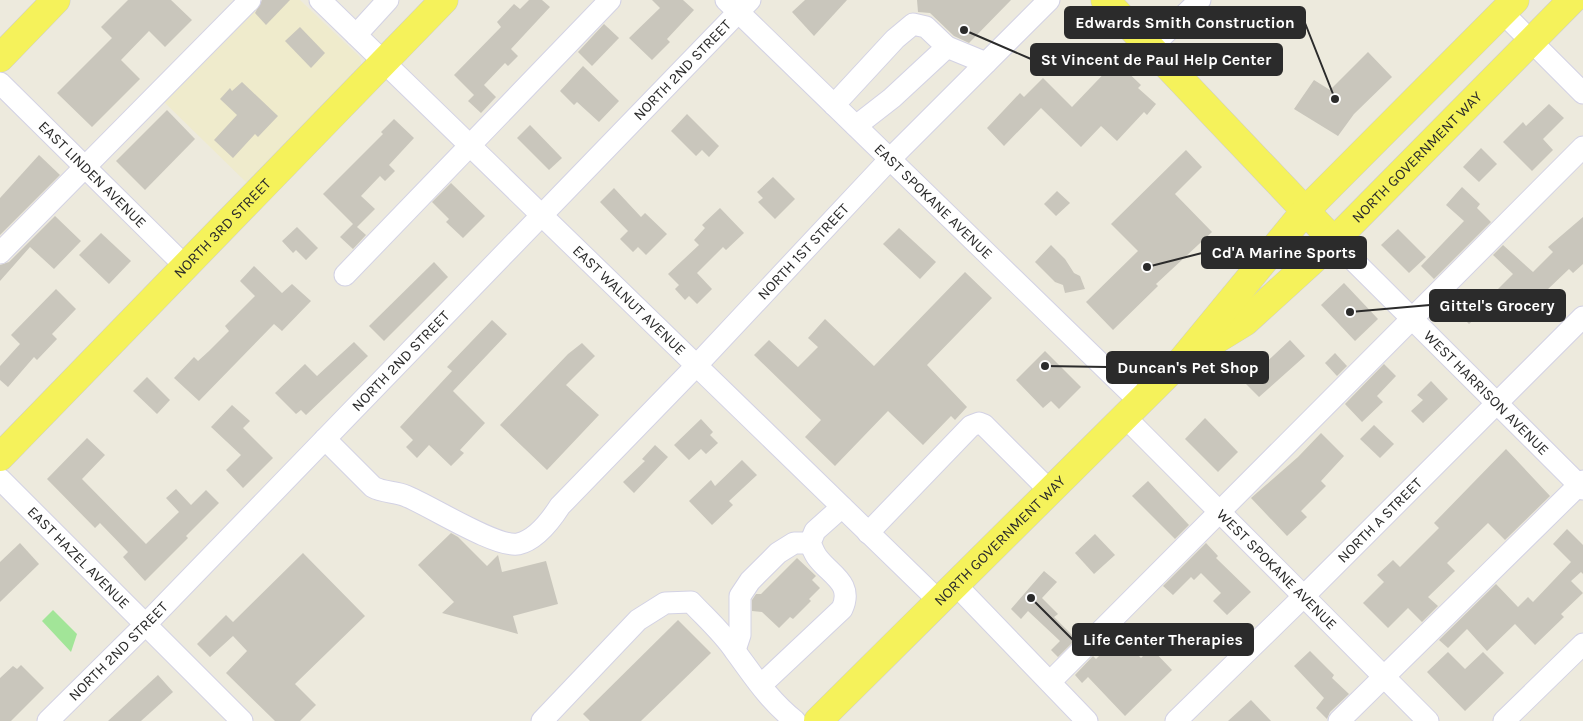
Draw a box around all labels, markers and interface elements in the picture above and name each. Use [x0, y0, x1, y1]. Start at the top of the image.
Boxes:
callout: Edwards Smith Construction [1065, 7, 1305, 38]
text: Edwards Smith Construction [1075, 13, 1295, 32]
street label: NORTH 2ND STREET [630, 16, 735, 124]
callout: St Vincent de Paul Help Center [1031, 44, 1282, 75]
text: St Vincent de Paul Help Center [1041, 50, 1272, 69]
street label: NORTH GOVERNMENT WAY [1348, 87, 1486, 227]
street label: EAST LINDEN AVENUE [35, 117, 150, 232]
street label: EAST SPOKANE AVENUE [870, 140, 996, 263]
street label: NORTH 3RD STREET [170, 174, 275, 282]
street label: NORTH 1ST STREET [754, 199, 853, 303]
callout: Cd'A Marine Sports [1202, 237, 1366, 268]
street label: EAST WALNUT AVENUE [569, 241, 689, 359]
text: Cd'A Marine Sports [1212, 243, 1356, 262]
callout: Gittel's Grocery [1430, 290, 1565, 321]
text: Gittel's Grocery [1440, 296, 1554, 315]
street label: NORTH 2ND STREET [348, 307, 454, 415]
street label: WEST HARRISON AVENUE [1420, 327, 1553, 459]
callout: Duncan's Pet Shop [1107, 352, 1268, 383]
text: Duncan's Pet Shop [1117, 358, 1259, 377]
street label: NORTH GOVERNMENT WAY [930, 471, 1070, 610]
street label: NORTH A STREET [1334, 474, 1426, 566]
street label: EAST HAZEL AVENUE [24, 503, 133, 612]
street label: WEST SPOKANE AVENUE [1213, 505, 1341, 633]
street label: NORTH 2ND STREET [65, 598, 172, 704]
callout: Life Center Therapies [1073, 624, 1253, 655]
text: Life Center Therapies [1083, 630, 1243, 649]

